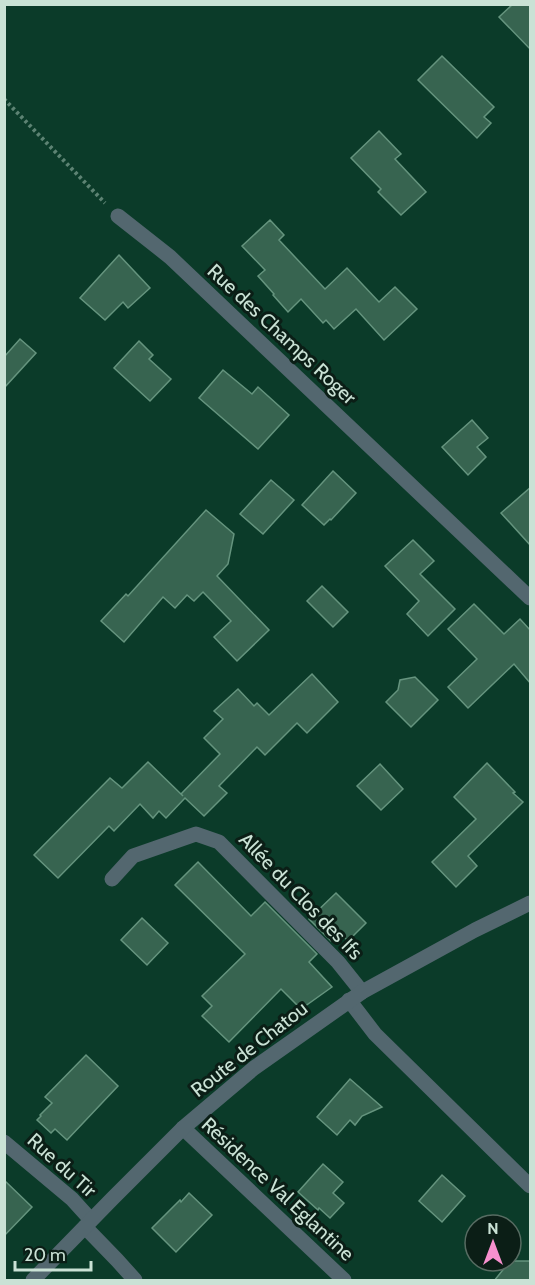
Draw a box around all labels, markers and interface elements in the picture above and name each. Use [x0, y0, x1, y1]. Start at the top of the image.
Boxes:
street label: Rue des Champs Roger [203, 259, 362, 410]
street label: Allée du Clos des Ifs [234, 828, 368, 964]
street label: Route de Chatou [186, 996, 312, 1102]
street label: Résidence Val Eglantine [197, 1112, 359, 1266]
street label: Rue du Tir [23, 1128, 102, 1203]
north arrow [463, 1213, 523, 1273]
text: N [487, 1219, 499, 1238]
scale bar [15, 1234, 92, 1272]
text: 20 m [24, 1244, 66, 1266]

